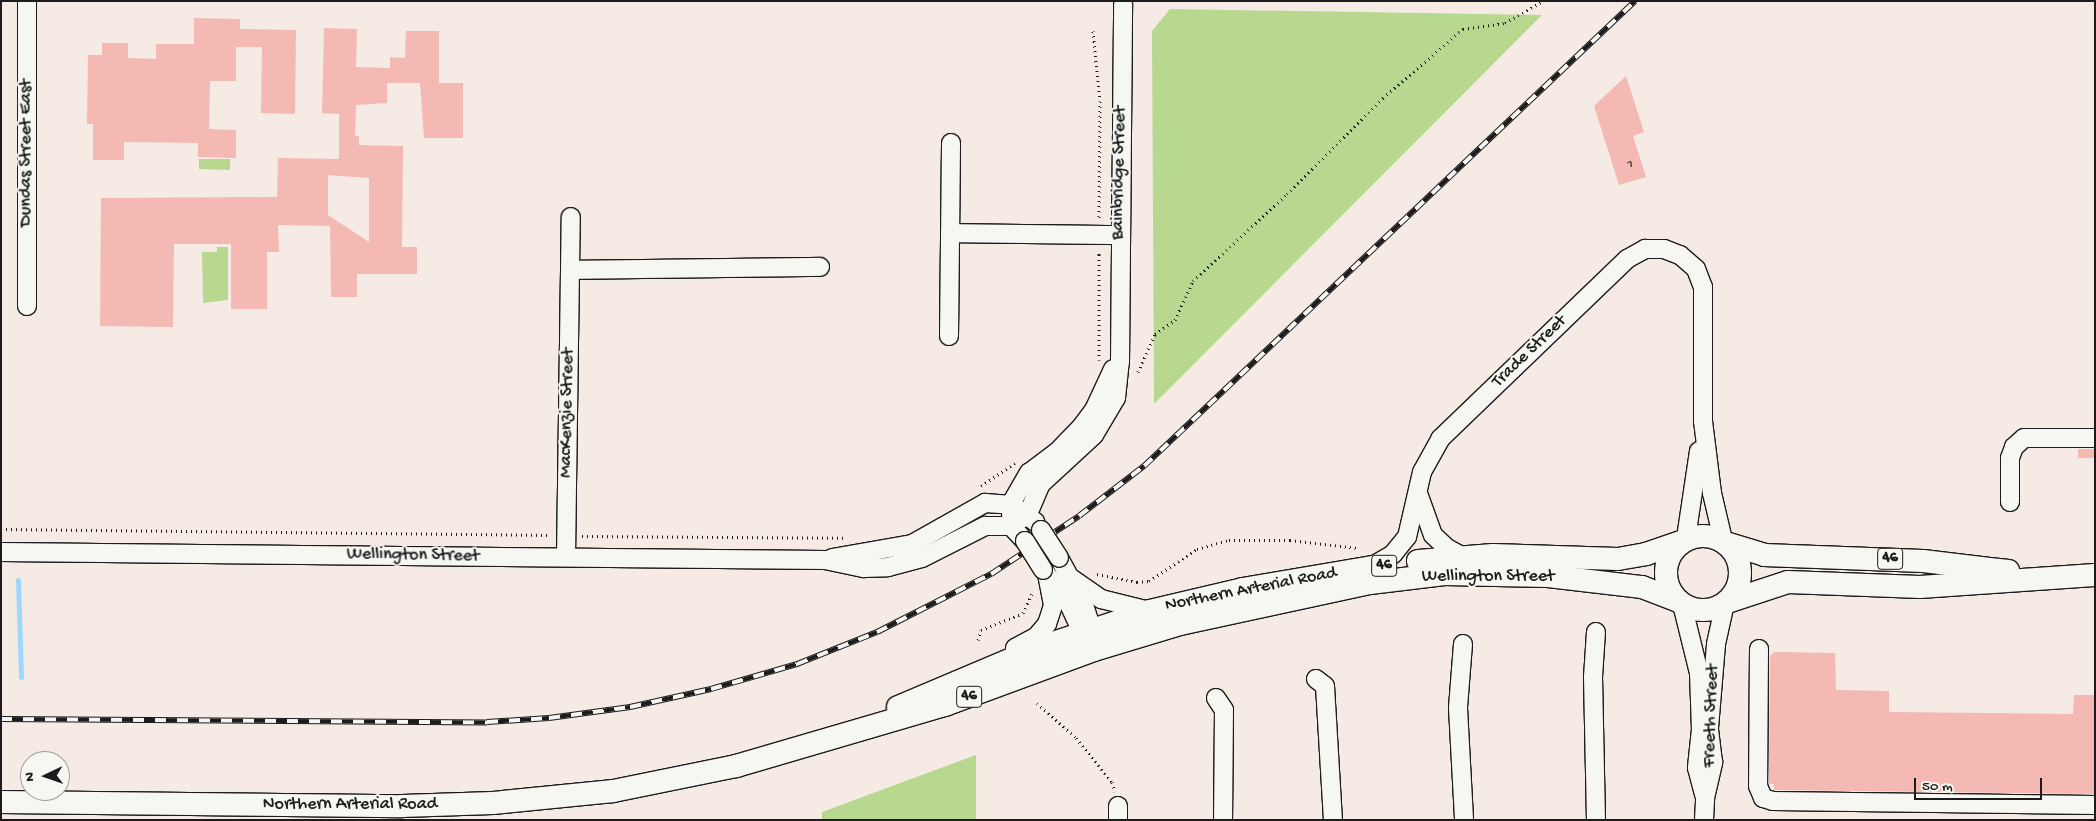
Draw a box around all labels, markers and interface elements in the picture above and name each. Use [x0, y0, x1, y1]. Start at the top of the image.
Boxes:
street label: Dundas Street East [16, 79, 38, 227]
street label: Bainbridge Street [1108, 106, 1132, 240]
house number: 1 [1627, 156, 1633, 174]
street label: Trade Street [1488, 311, 1572, 393]
street label: MacKenzie Street [556, 348, 580, 478]
street label: Wellington Street [346, 544, 480, 568]
road number: 46 [1876, 546, 1904, 572]
road number: 46 [1370, 552, 1398, 580]
street label: Northern Arterial Road [1163, 563, 1339, 617]
street label: Wellington Street [1422, 566, 1554, 588]
street label: Freeth Street [1699, 664, 1725, 768]
road number: 46 [955, 684, 983, 710]
north arrow [20, 751, 70, 801]
scale bar [1916, 768, 2044, 800]
text: N [22, 772, 39, 782]
text: 50 m [1922, 778, 1953, 796]
street label: Northern Arterial Road [263, 794, 437, 816]

